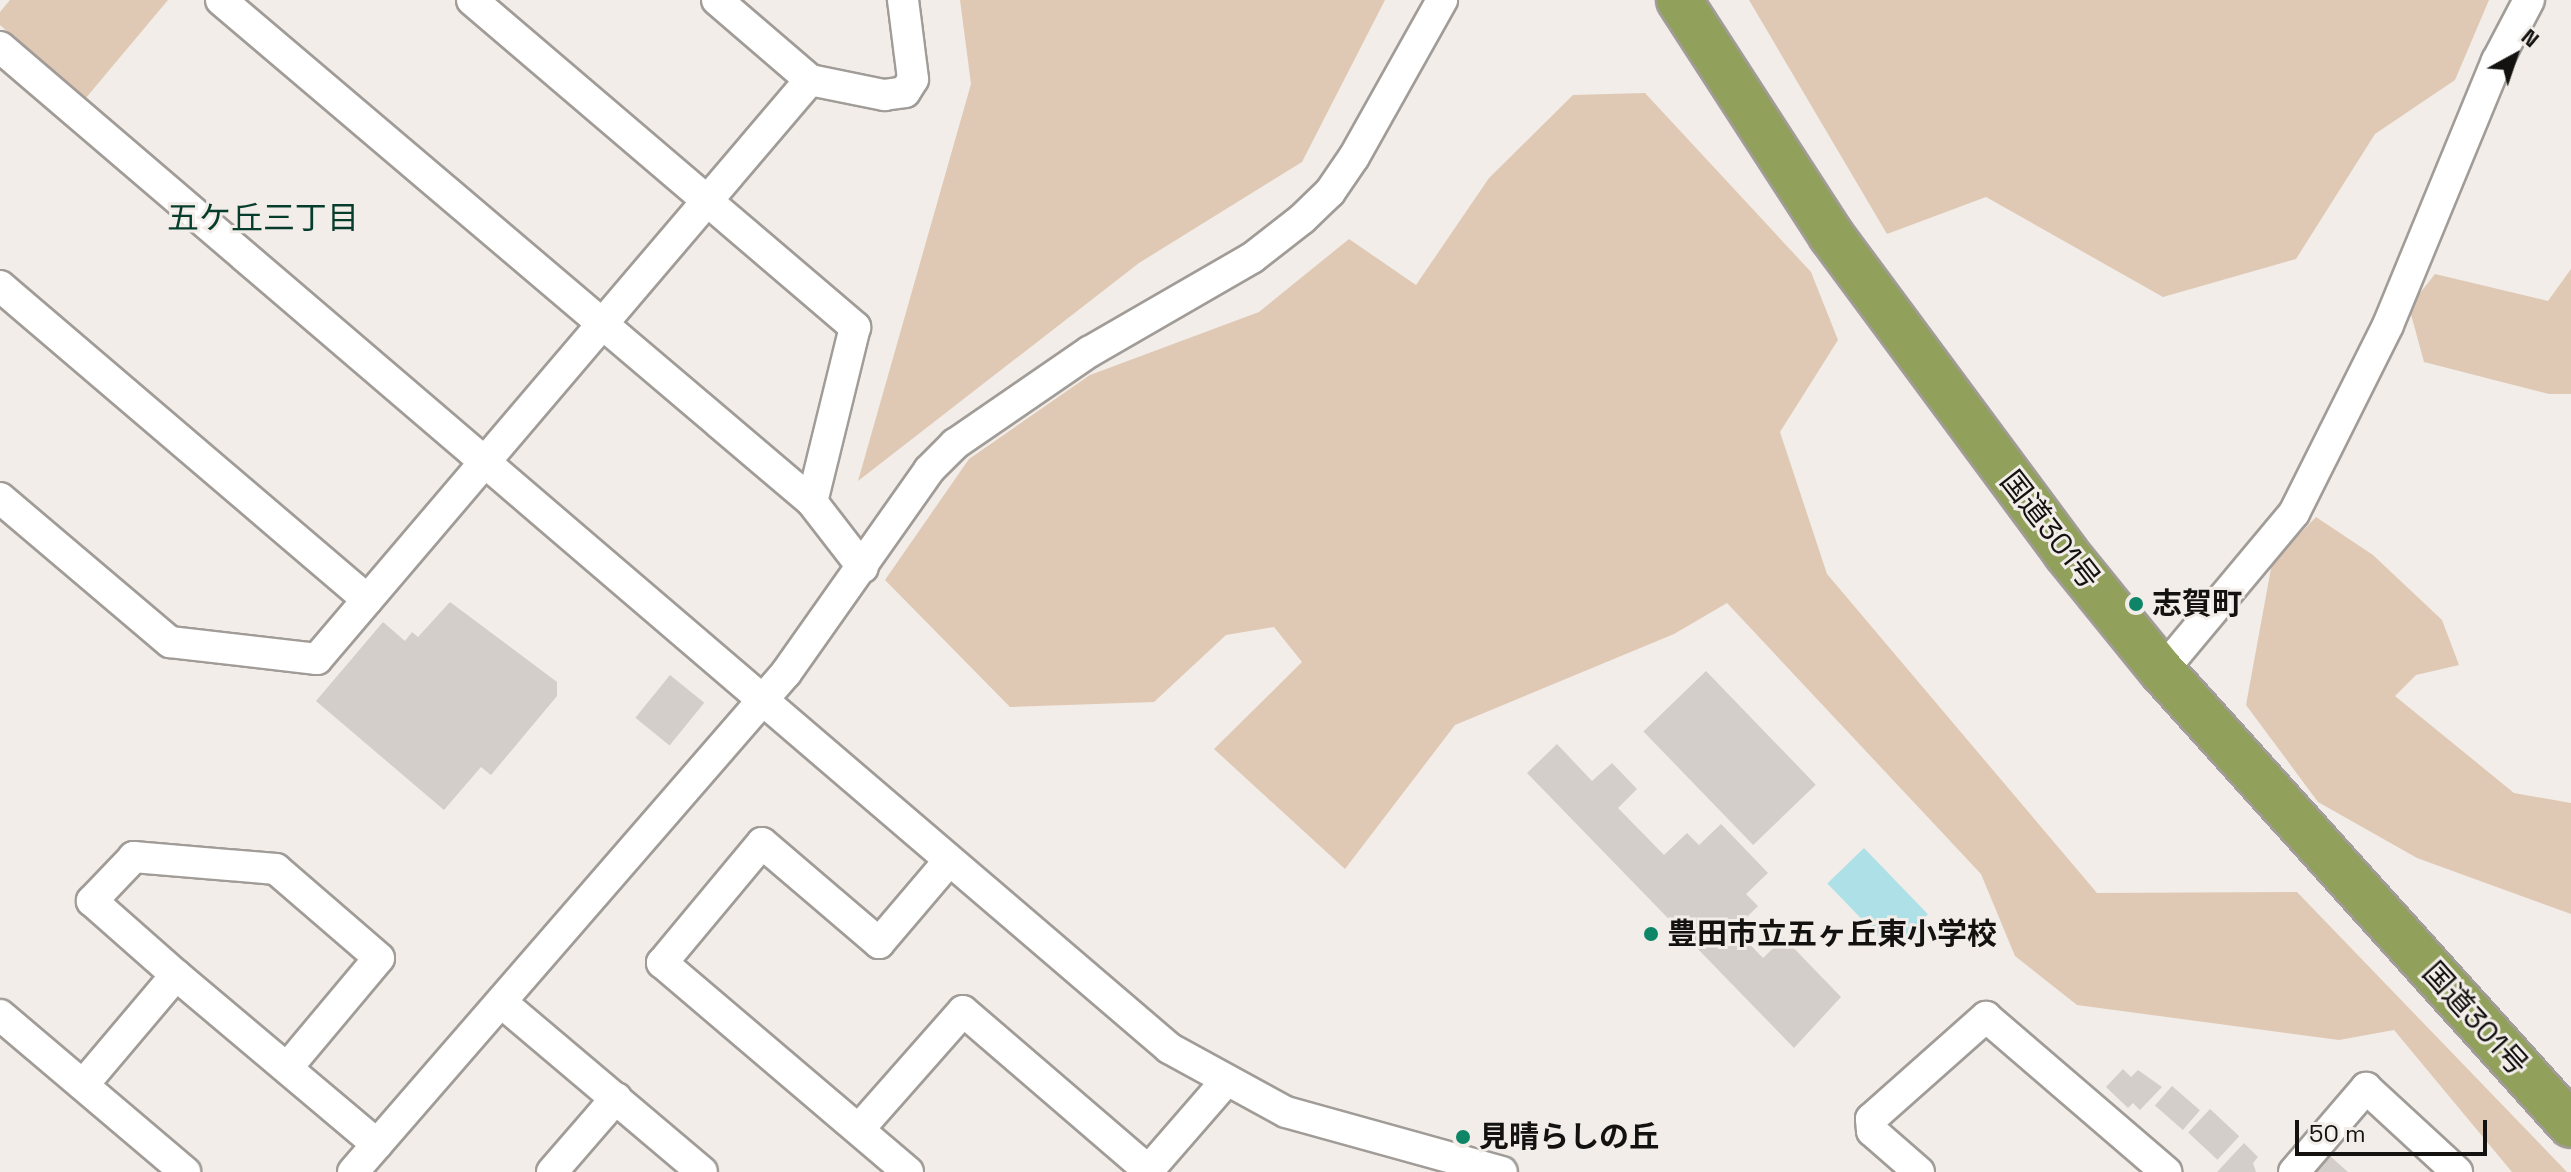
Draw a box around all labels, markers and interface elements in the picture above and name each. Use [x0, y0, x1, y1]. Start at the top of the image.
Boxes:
north arrow [2475, 16, 2555, 96]
text: N [2516, 22, 2545, 53]
district label: 五ケ丘三丁目 [167, 199, 359, 237]
street label: 国道301号 [1993, 464, 2107, 596]
place label: 志賀町 [2152, 586, 2242, 622]
marker: 志賀町 [2127, 595, 2145, 613]
place label: 豊田市立五ヶ丘東小学校 [1667, 916, 1997, 952]
marker: 豊田市立五ヶ丘東小学校 [1642, 925, 1660, 943]
street label: 国道301号 [2415, 955, 2535, 1083]
scale bar [2299, 1104, 2491, 1154]
text: 50 m [2309, 1118, 2366, 1149]
place label: 見晴らしの丘 [1479, 1119, 1659, 1155]
marker: 見晴らしの丘 [1454, 1128, 1472, 1146]

